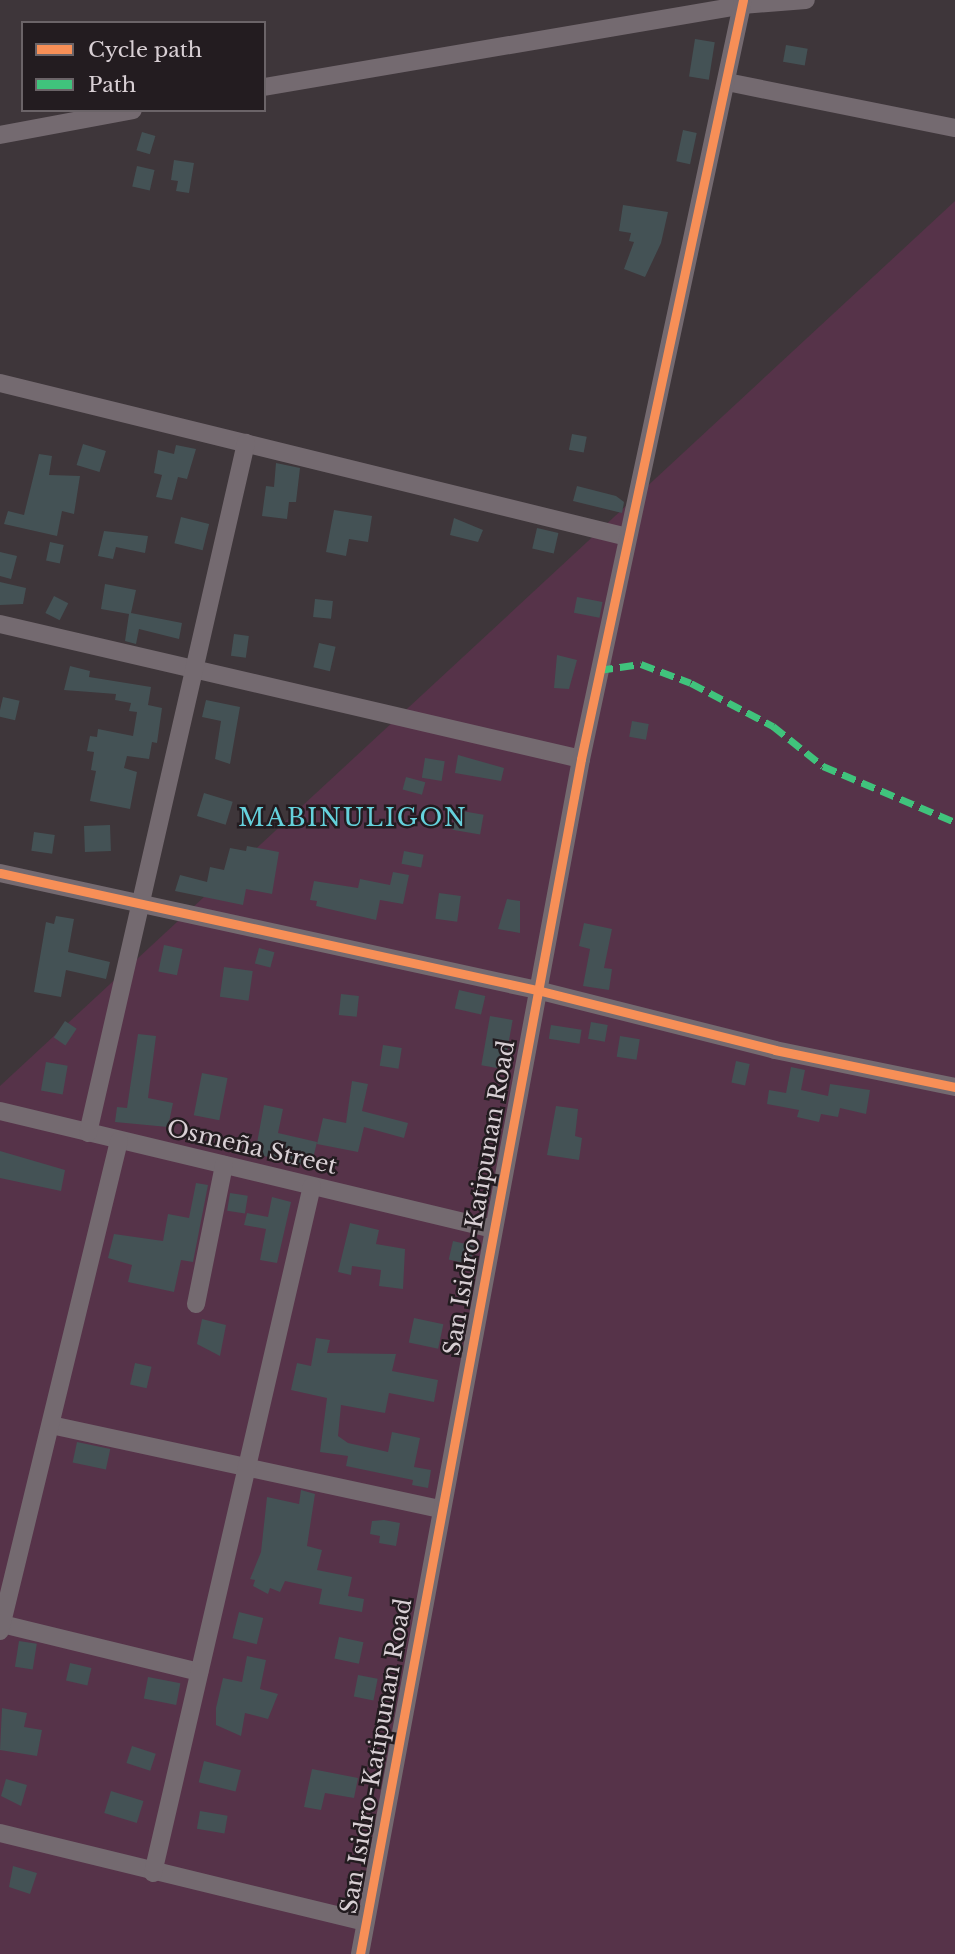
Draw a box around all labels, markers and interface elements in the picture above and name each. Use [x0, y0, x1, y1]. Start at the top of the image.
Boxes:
legend [21, 21, 266, 112]
text: Cycle path [88, 37, 202, 63]
text: Path [88, 72, 136, 98]
district label: MABINULIGON [240, 804, 466, 832]
street label: San Isidro-Katipunan Road [438, 1038, 520, 1358]
street label: Osmeña Street [164, 1114, 340, 1180]
street label: San Isidro-Katipunan Road [335, 1596, 417, 1916]

